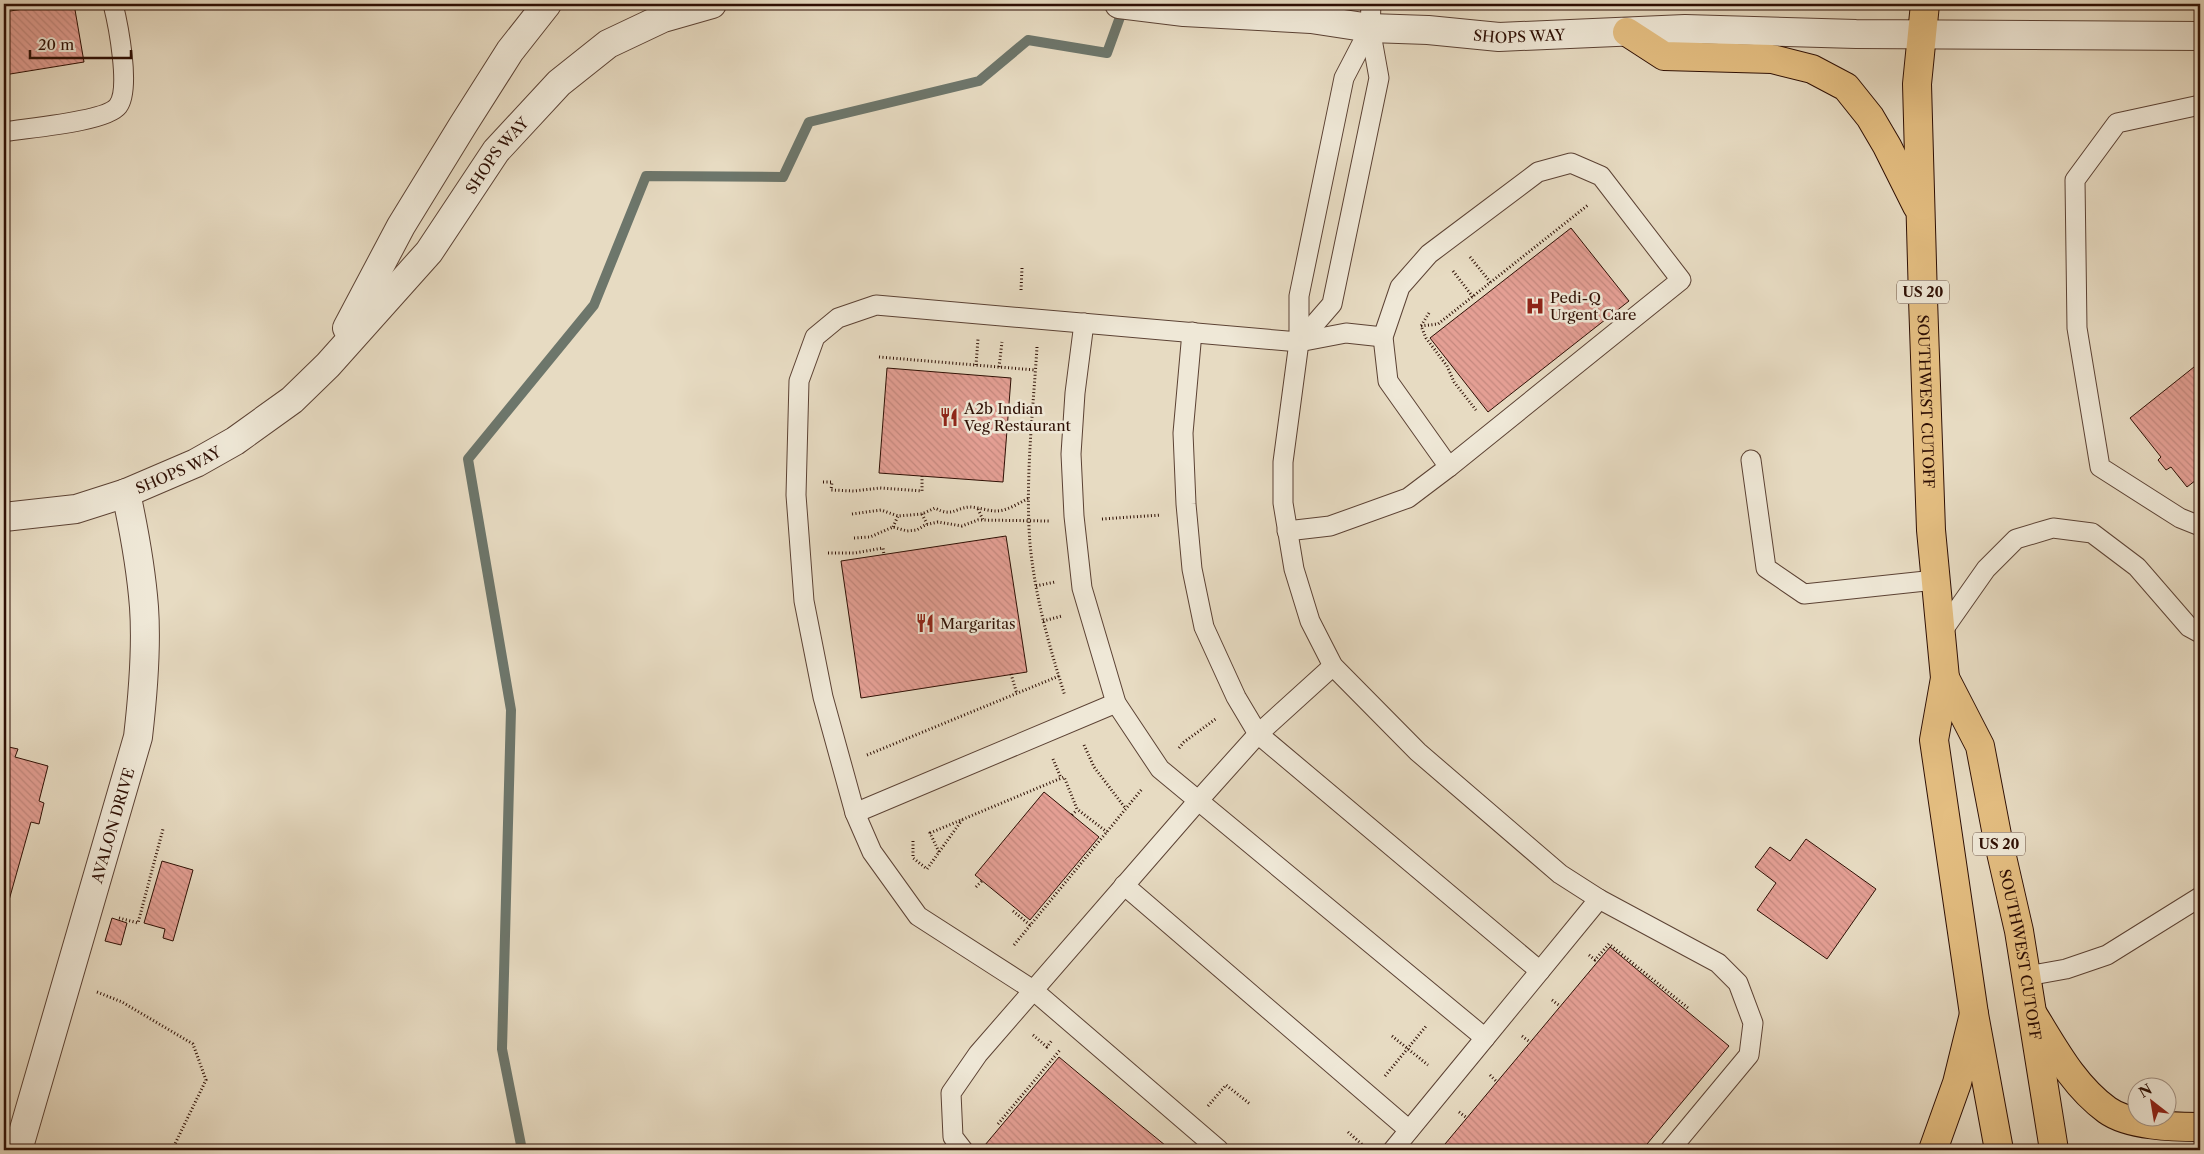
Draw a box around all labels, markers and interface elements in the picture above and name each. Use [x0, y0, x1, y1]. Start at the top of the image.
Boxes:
street label: SHOPS WAY [1472, 25, 1566, 47]
scale bar [30, 28, 131, 60]
text: 20 m [38, 35, 74, 54]
street label: SHOPS WAY [461, 113, 533, 197]
road number: US 20 [1897, 280, 1949, 304]
place label: Pedi-Q Urgent Care [1550, 288, 1636, 324]
hospital icon: Pedi-Q Urgent Care [1524, 295, 1546, 317]
street label: SOUTHWEST CUTOFF [1914, 314, 1939, 489]
place label: A2b Indian Veg Restaurant [963, 399, 1072, 435]
restaurant icon: A2b Indian Veg Restaurant [938, 406, 960, 428]
street label: SHOPS WAY [132, 441, 225, 497]
restaurant icon: Margaritas [914, 612, 936, 634]
place label: Margaritas [940, 614, 1016, 633]
street label: AVALON DRIVE [86, 766, 138, 886]
road number: US 20 [1973, 832, 2025, 856]
street label: SOUTHWEST CUTOFF [1996, 867, 2046, 1042]
north arrow [2126, 1076, 2176, 1126]
text: N [2135, 1080, 2155, 1102]

